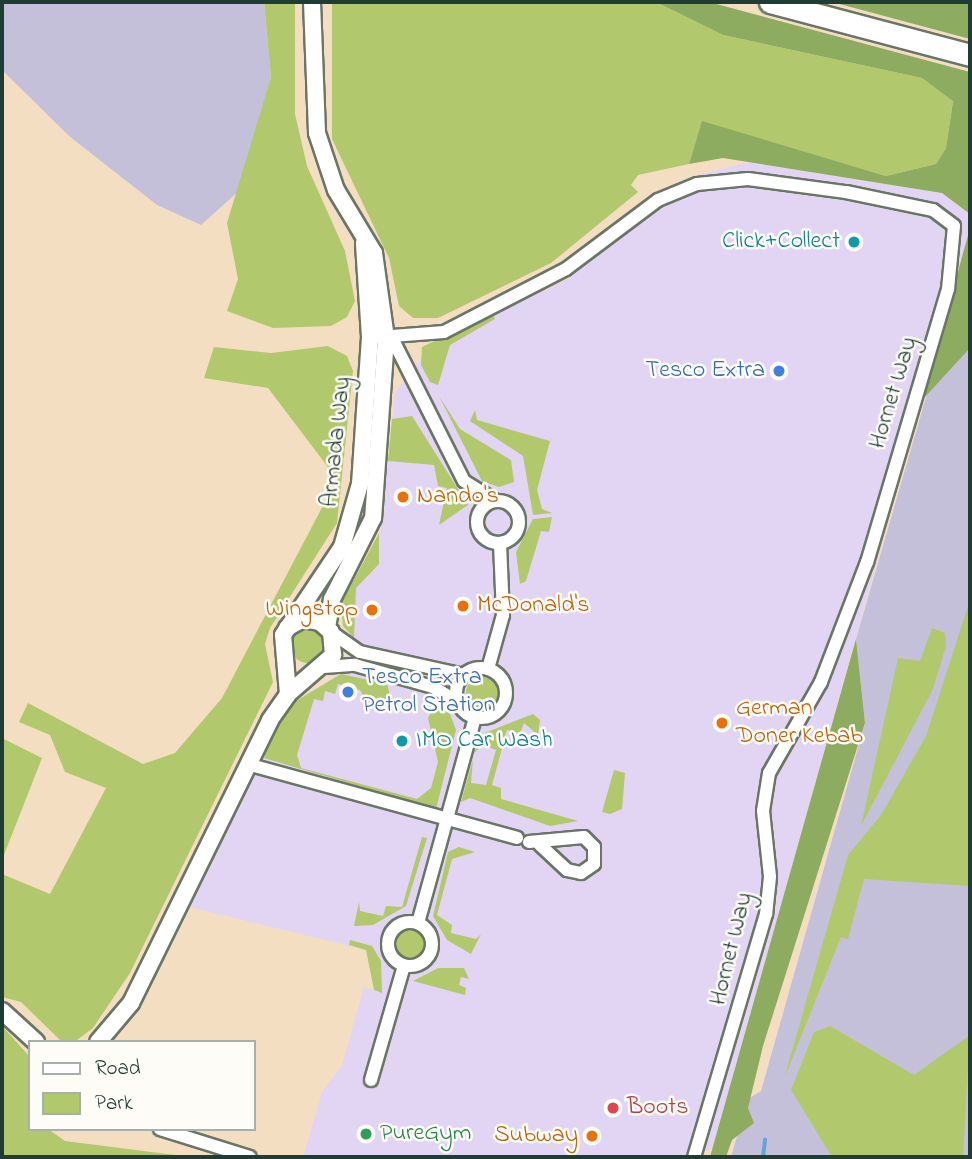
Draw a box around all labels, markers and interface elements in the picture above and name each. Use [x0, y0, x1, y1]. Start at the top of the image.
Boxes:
place label: Click+Collect [722, 228, 840, 256]
marker: Click+Collect [846, 234, 862, 250]
street label: Hornet Way [863, 334, 925, 452]
place label: Tesco Extra [645, 357, 765, 385]
marker: Tesco Extra [771, 363, 787, 379]
street label: Armada Way [316, 375, 358, 509]
place label: Nando's [417, 483, 499, 511]
marker: Nando's [395, 489, 411, 505]
place label: McDonald's [477, 592, 589, 620]
place label: Wingstop [265, 596, 358, 624]
marker: McDonald's [455, 598, 471, 614]
marker: Wingstop [364, 602, 380, 618]
place label: Tesco Extra Petrol Station [362, 664, 496, 720]
marker: Tesco Extra Petrol Station [340, 684, 356, 700]
place label: German Doner Kebab [736, 695, 863, 751]
marker: German Doner Kebab [714, 715, 730, 731]
place label: IMO Car Wash [416, 727, 553, 755]
marker: IMO Car Wash [394, 733, 410, 749]
street label: Hornet Way [704, 890, 760, 1008]
legend [28, 1040, 256, 1131]
text: Road [95, 1054, 141, 1084]
text: Park [95, 1089, 133, 1119]
place label: Boots [627, 1094, 688, 1122]
marker: Boots [605, 1100, 621, 1116]
place label: PureGym [380, 1120, 471, 1148]
place label: Subway [494, 1122, 578, 1150]
marker: PureGym [358, 1126, 374, 1142]
marker: Subway [584, 1128, 600, 1144]

